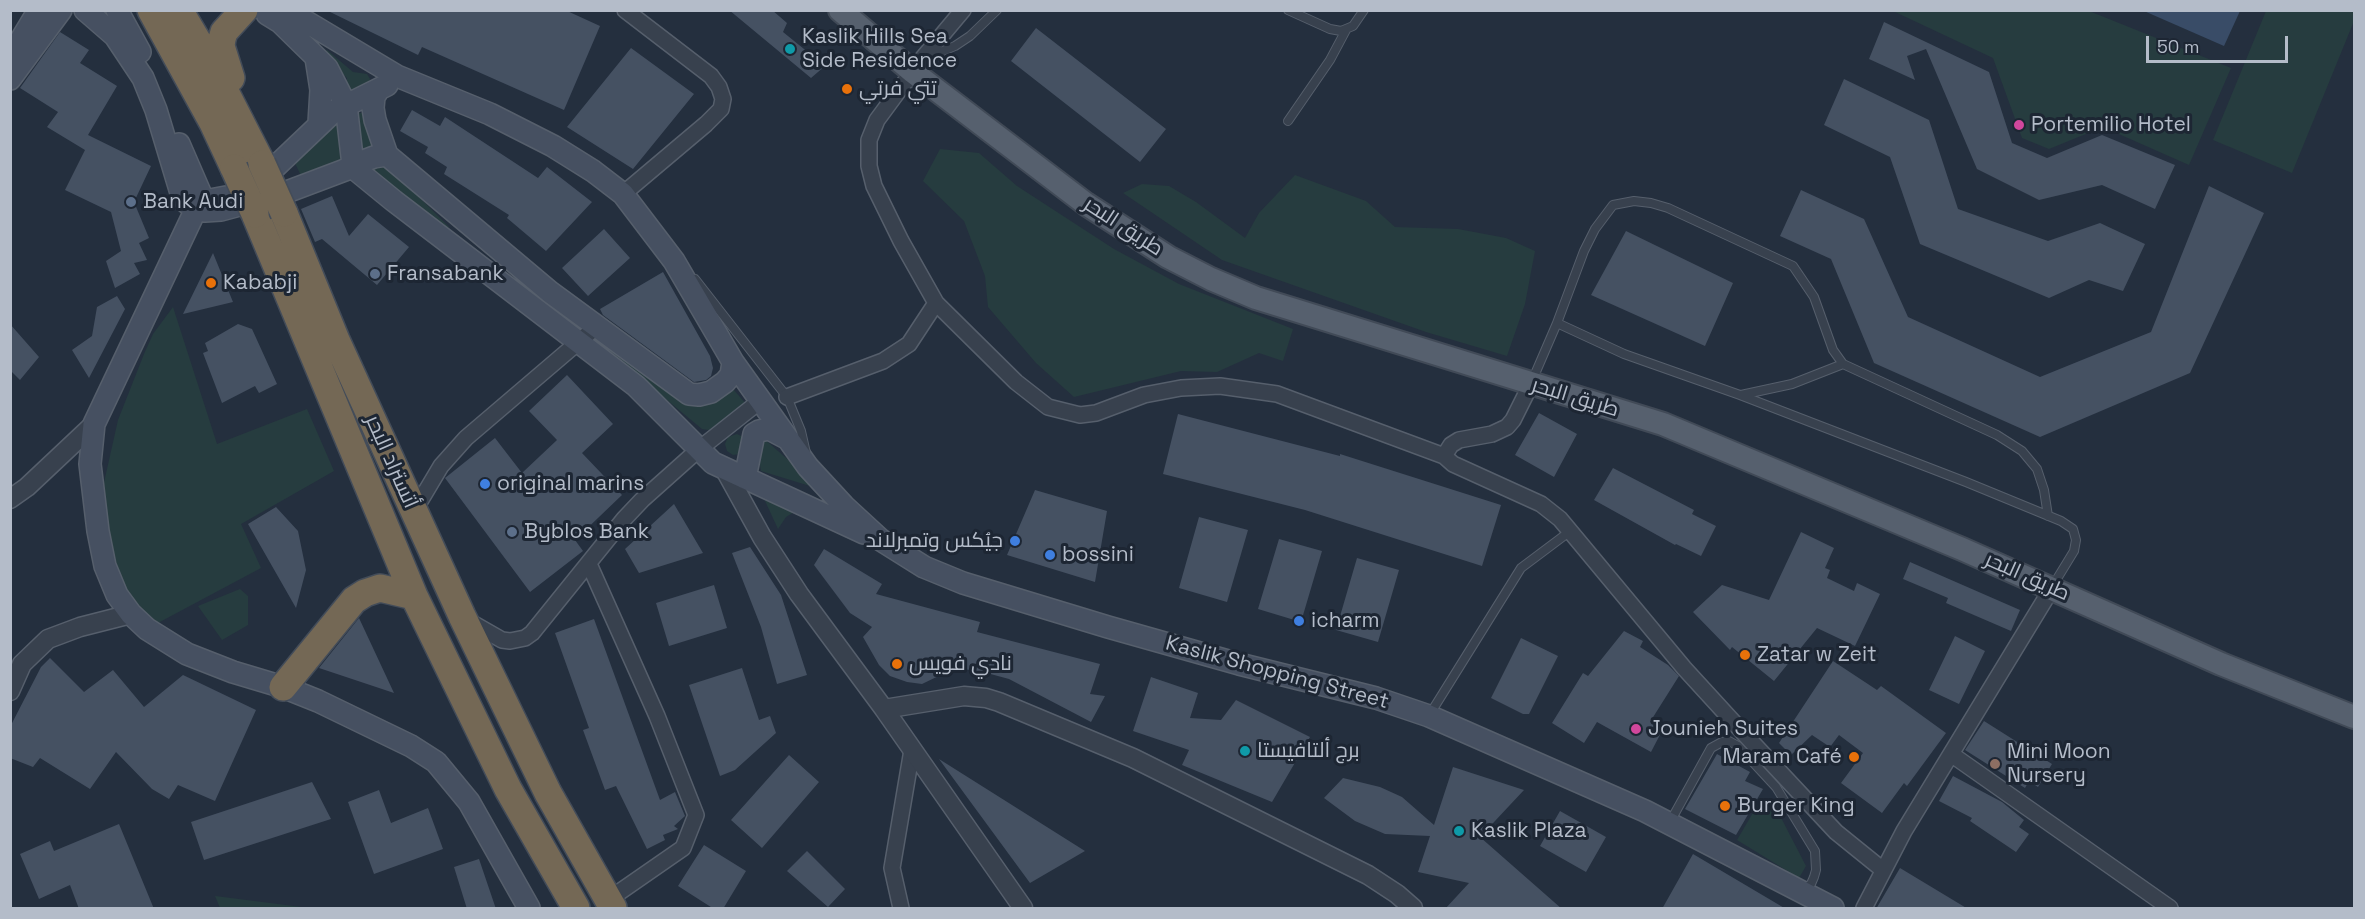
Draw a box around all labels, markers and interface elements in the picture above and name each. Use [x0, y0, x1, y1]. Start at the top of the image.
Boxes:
place label: Kaslik Hills Sea Side Residence [802, 24, 957, 74]
scale bar [2149, 24, 2292, 62]
text: 50 m [2157, 35, 2199, 58]
marker: Kaslik Hills Sea Side Residence [783, 42, 797, 56]
place label: تتي فرتي [859, 76, 937, 102]
marker: تتي فرتي [840, 82, 854, 96]
place label: Portemilio Hotel [2031, 112, 2191, 138]
marker: Portemilio Hotel [2012, 118, 2026, 132]
place label: Bank Audi [143, 189, 243, 215]
street label: طريق البحر [1078, 192, 1168, 262]
marker: Bank Audi [124, 195, 138, 209]
place label: Fransabank [387, 261, 504, 287]
marker: Fransabank [368, 267, 382, 281]
place label: Kababji [223, 270, 297, 296]
marker: Kababji [204, 276, 218, 290]
street label: طريق البحر [1528, 373, 1622, 423]
street label: أتستراد البحر [359, 411, 423, 513]
place label: original marins [497, 471, 644, 497]
marker: original marins [478, 477, 492, 491]
place label: Byblos Bank [524, 519, 649, 545]
marker: Byblos Bank [505, 525, 519, 539]
place label: جيُكس وتمبرلاند [866, 528, 1003, 554]
marker: جيُكس وتمبرلاند [1008, 534, 1022, 548]
place label: bossini [1062, 542, 1134, 568]
street label: طريق البحر [1981, 547, 2073, 607]
marker: bossini [1043, 548, 1057, 562]
place label: icharm [1311, 608, 1380, 634]
marker: icharm [1292, 614, 1306, 628]
street label: Kaslik Shopping Street [1163, 631, 1391, 715]
place label: Zatar w Zeit [1757, 642, 1877, 668]
marker: Zatar w Zeit [1738, 648, 1752, 662]
place label: نادي فويس [909, 651, 1012, 677]
marker: نادي فويس [890, 657, 904, 671]
place label: Jounieh Suites [1648, 716, 1798, 742]
marker: Jounieh Suites [1629, 722, 1643, 736]
place label: برج ألتافيستا [1257, 738, 1360, 764]
place label: Mini Moon Nursery [2007, 739, 2111, 789]
marker: برج ألتافيستا [1238, 744, 1252, 758]
place label: Maram Café [1723, 744, 1842, 770]
marker: Maram Café [1847, 750, 1861, 764]
marker: Mini Moon Nursery [1988, 757, 2002, 771]
place label: Burger King [1737, 793, 1855, 819]
marker: Burger King [1718, 799, 1732, 813]
place label: Kaslik Plaza [1471, 818, 1587, 844]
marker: Kaslik Plaza [1452, 824, 1466, 838]

